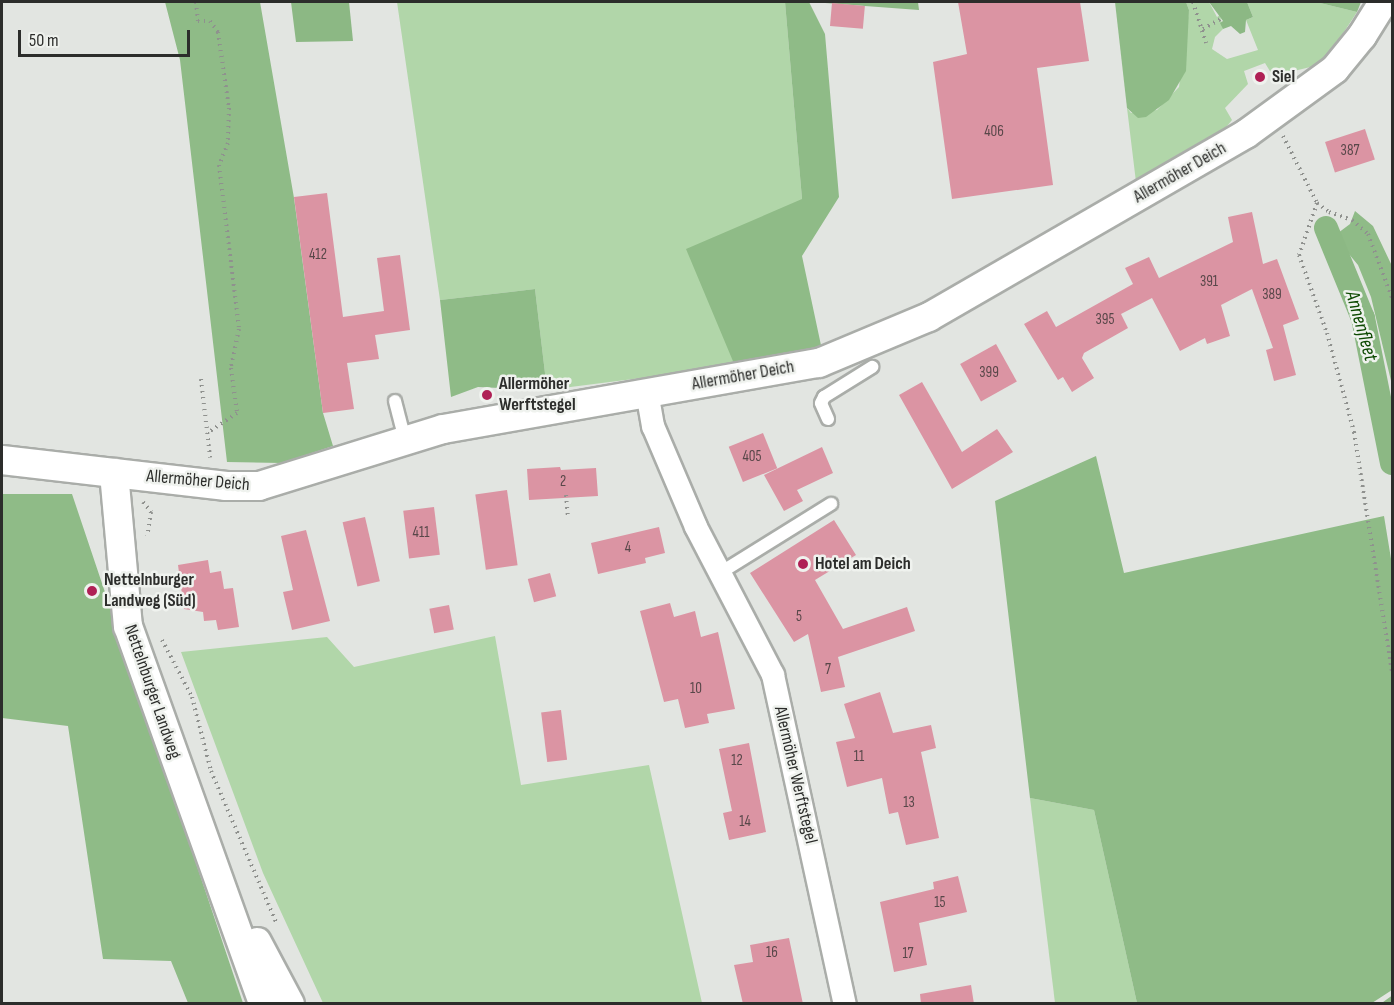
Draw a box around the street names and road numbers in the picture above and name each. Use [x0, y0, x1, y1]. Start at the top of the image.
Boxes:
street label: Allermöher Deich [1130, 138, 1230, 208]
street label: Allermöher Deich [690, 356, 796, 396]
street label: Allermöher Deich [146, 466, 250, 496]
street label: Nettelnburger Landweg [119, 622, 185, 762]
street label: Allermöher Werftstegel [769, 704, 821, 846]

